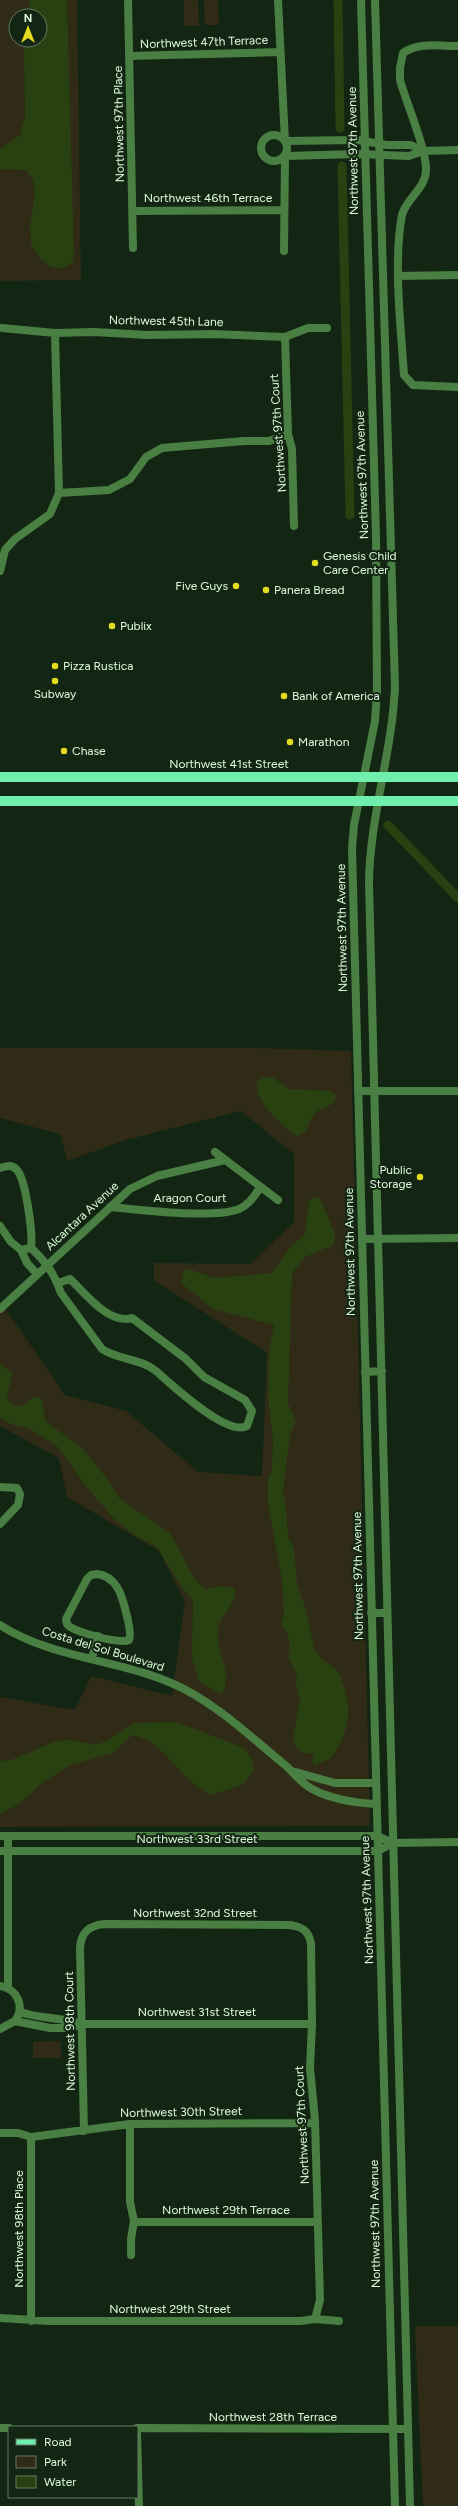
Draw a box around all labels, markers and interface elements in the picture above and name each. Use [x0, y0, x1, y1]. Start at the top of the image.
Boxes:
north arrow [8, 8, 48, 48]
text: N [24, 12, 32, 25]
street label: Northwest 47th Terrace [140, 33, 269, 51]
street label: Northwest 97th Place [111, 65, 127, 182]
street label: Northwest 97th Avenue [345, 86, 361, 215]
street label: Northwest 46th Terrace [144, 191, 273, 205]
street label: Northwest 45th Lane [109, 313, 224, 329]
street label: Northwest 97th Court [267, 373, 289, 493]
street label: Northwest 97th Avenue [353, 410, 371, 539]
place label: Genesis Child Care Center [323, 549, 397, 577]
marker: Genesis Child Care Center [310, 558, 320, 568]
place label: Five Guys [175, 579, 228, 593]
marker: Five Guys [231, 581, 241, 591]
place label: Panera Bread [274, 583, 344, 597]
marker: Panera Bread [261, 585, 271, 595]
place label: Publix [120, 619, 152, 633]
marker: Publix [107, 621, 117, 631]
place label: Pizza Rustica [63, 659, 133, 673]
marker: Pizza Rustica [50, 661, 60, 671]
marker: Subway [50, 676, 60, 686]
place label: Subway [34, 687, 77, 701]
place label: Bank of America [292, 689, 380, 703]
marker: Bank of America [279, 691, 289, 701]
place label: Marathon [298, 735, 350, 749]
marker: Marathon [285, 737, 295, 747]
place label: Chase [72, 744, 106, 758]
marker: Chase [59, 746, 69, 756]
street label: Northwest 41st Street [169, 757, 289, 771]
street label: Northwest 97th Avenue [334, 863, 350, 992]
place label: Public Storage [369, 1163, 413, 1191]
marker: Public Storage [415, 1172, 425, 1182]
street label: Alcantara Avenue [43, 1178, 122, 1253]
street label: Northwest 97th Avenue [342, 1187, 358, 1316]
street label: Aragon Court [154, 1191, 227, 1205]
street label: Northwest 97th Avenue [350, 1511, 366, 1640]
street label: Costa del Sol Boulevard [40, 1624, 166, 1674]
street label: Northwest 33rd Street [136, 1832, 258, 1846]
street label: Northwest 97th Avenue [358, 1835, 376, 1964]
street label: Northwest 32nd Street [133, 1906, 257, 1920]
street label: Northwest 98th Court [62, 1971, 78, 2091]
street label: Northwest 31st Street [138, 2005, 257, 2019]
street label: Northwest 97th Court [292, 2065, 312, 2185]
street label: Northwest 30th Street [120, 2104, 243, 2120]
street label: Northwest 97th Avenue [367, 2159, 383, 2288]
street label: Northwest 98th Place [12, 2170, 26, 2288]
street label: Northwest 29th Terrace [162, 2203, 290, 2217]
street label: Northwest 29th Street [109, 2302, 231, 2316]
street label: Northwest 28th Terrace [209, 2410, 338, 2424]
legend [8, 2426, 138, 2498]
text: Road [44, 2435, 72, 2449]
text: Park [44, 2455, 67, 2469]
text: Water [44, 2475, 76, 2489]

